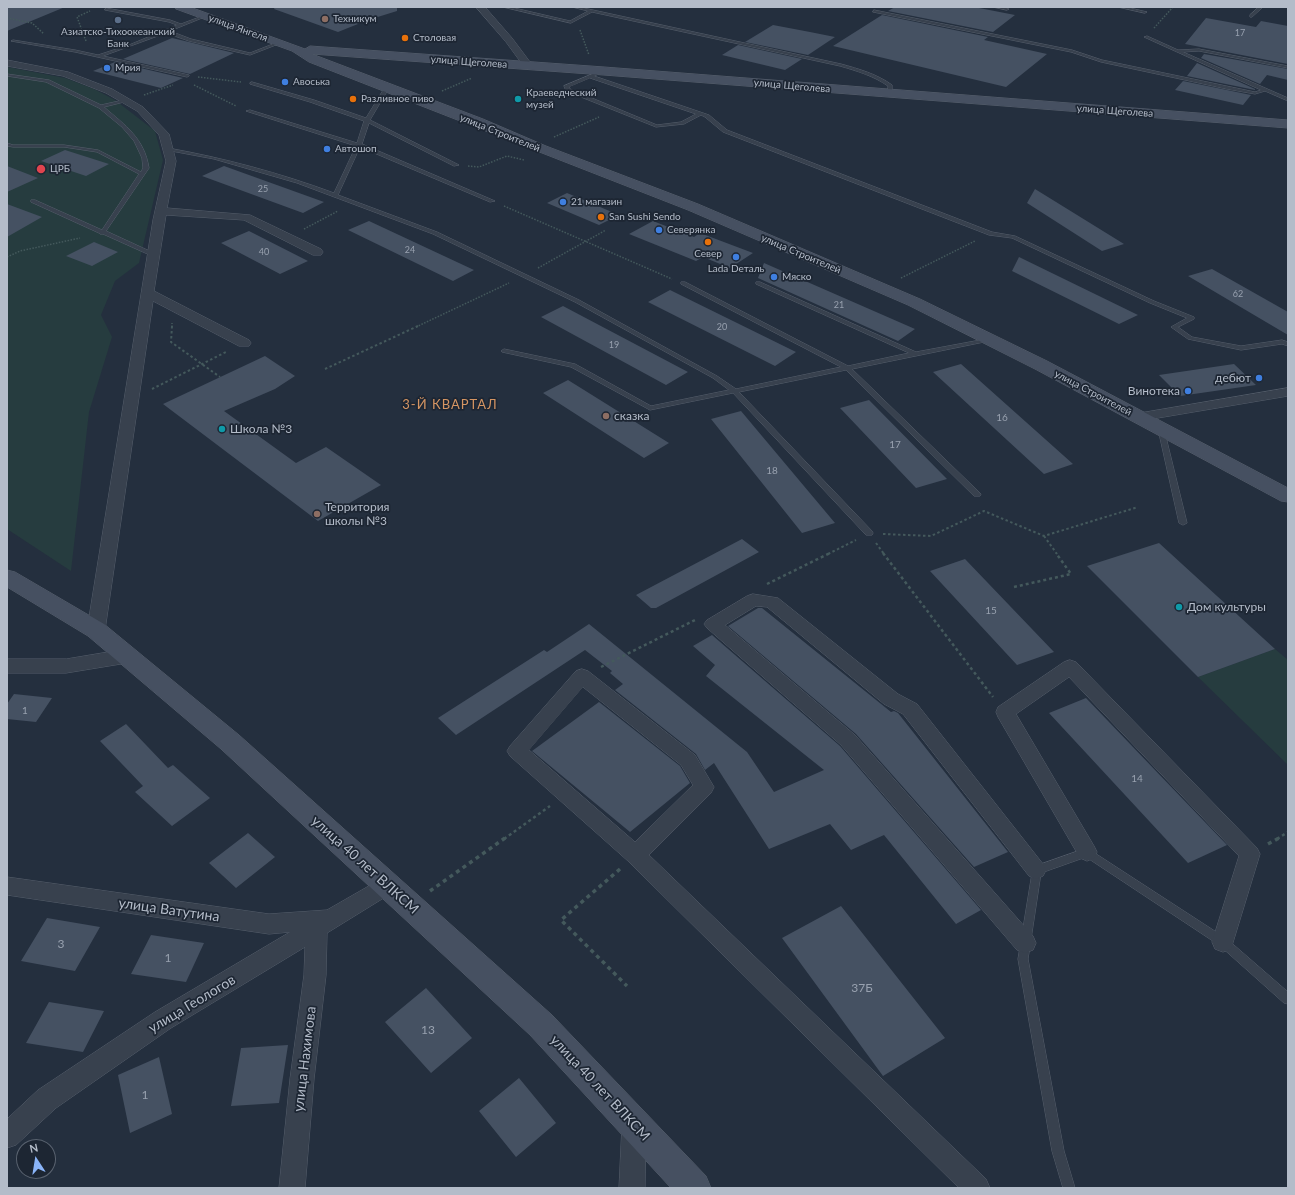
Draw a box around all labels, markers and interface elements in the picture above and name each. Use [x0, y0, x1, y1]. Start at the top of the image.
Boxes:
street label: улица Янгеля [207, 12, 269, 44]
place label: Техникум [333, 13, 377, 25]
marker: Техникум [320, 14, 330, 24]
marker: Азиатско-Тихоокеанский Банк [113, 15, 123, 25]
place label: Азиатско-Тихоокеанский Банк [61, 26, 175, 50]
house number: 17 [1235, 28, 1245, 38]
place label: Столовая [413, 32, 456, 44]
marker: Столовая [400, 33, 410, 43]
street label: улица Щеголева [430, 53, 508, 71]
place label: Мрия [115, 62, 140, 74]
marker: Мрия [102, 63, 112, 73]
place label: Авоська [293, 76, 330, 88]
marker: Авоська [280, 77, 290, 87]
street label: улица Щеголева [753, 77, 831, 95]
place label: Краеведческий музей [526, 87, 596, 110]
place label: Разливное пиво [361, 93, 434, 105]
marker: Разливное пиво [348, 94, 358, 104]
marker: Краеведческий музей [513, 94, 523, 104]
street label: улица Щеголева [1076, 102, 1154, 120]
street label: улица Строителей [458, 111, 542, 155]
place label: Автошоп [335, 143, 377, 155]
marker: Автошоп [322, 144, 332, 154]
marker: ЦРБ [35, 163, 47, 175]
place label: ЦРБ [50, 163, 70, 175]
house number: 25 [258, 184, 268, 194]
place label: 21 магазин [571, 196, 622, 208]
marker: 21 магазин [558, 197, 568, 207]
place label: San Sushi Sendo [609, 211, 681, 223]
marker: San Sushi Sendo [596, 212, 606, 222]
place label: Северянка [667, 224, 715, 236]
marker: Северянка [654, 225, 664, 235]
street label: улица Строителей [759, 232, 843, 276]
marker: Север [703, 237, 713, 247]
house number: 24 [405, 245, 415, 255]
house number: 40 [259, 247, 269, 257]
place label: Север [694, 248, 722, 260]
marker: Lada Dеталь [731, 252, 741, 262]
place label: Lada Dеталь [708, 263, 764, 275]
place label: Мяско [782, 271, 812, 283]
marker: Мяско [769, 272, 779, 282]
house number: 62 [1233, 289, 1243, 299]
house number: 21 [834, 300, 844, 310]
house number: 20 [717, 322, 727, 332]
house number: 19 [609, 340, 619, 350]
street label: улица Строителей [1052, 368, 1134, 418]
place label: дебют [1215, 371, 1251, 385]
marker: дебют [1254, 373, 1264, 383]
place label: Винотека [1128, 384, 1180, 398]
marker: Винотека [1183, 386, 1193, 396]
district label: 3-Й КВАРТАЛ [402, 397, 498, 413]
place label: сказка [614, 409, 649, 423]
marker: сказка [601, 411, 611, 421]
house number: 16 [996, 412, 1008, 424]
place label: Школа №3 [230, 422, 292, 436]
marker: Школа №3 [217, 424, 227, 434]
house number: 17 [889, 439, 901, 451]
house number: 18 [766, 465, 778, 477]
place label: Территория школы №3 [325, 500, 389, 528]
marker: Территория школы №3 [312, 509, 322, 519]
place label: Дом культуры [1187, 600, 1266, 614]
marker: Дом культуры [1174, 602, 1184, 612]
house number: 15 [985, 605, 997, 617]
house number: 1 [22, 705, 28, 717]
house number: 14 [1131, 773, 1143, 785]
street label: улица 40 лет ВЛКСМ [308, 812, 422, 918]
street label: улица Ватутина [117, 895, 221, 925]
house number: 3 [58, 937, 64, 951]
house number: 1 [165, 951, 171, 965]
street label: улица Геологов [145, 971, 239, 1037]
house number: 37Б [851, 981, 873, 995]
street label: улица Нахимова [290, 1005, 320, 1113]
house number: 13 [421, 1023, 435, 1037]
street label: улица 40 лет ВЛКСМ [547, 1032, 653, 1144]
house number: 1 [142, 1088, 148, 1102]
north arrow [16, 1139, 56, 1179]
text: N [28, 1141, 39, 1155]

